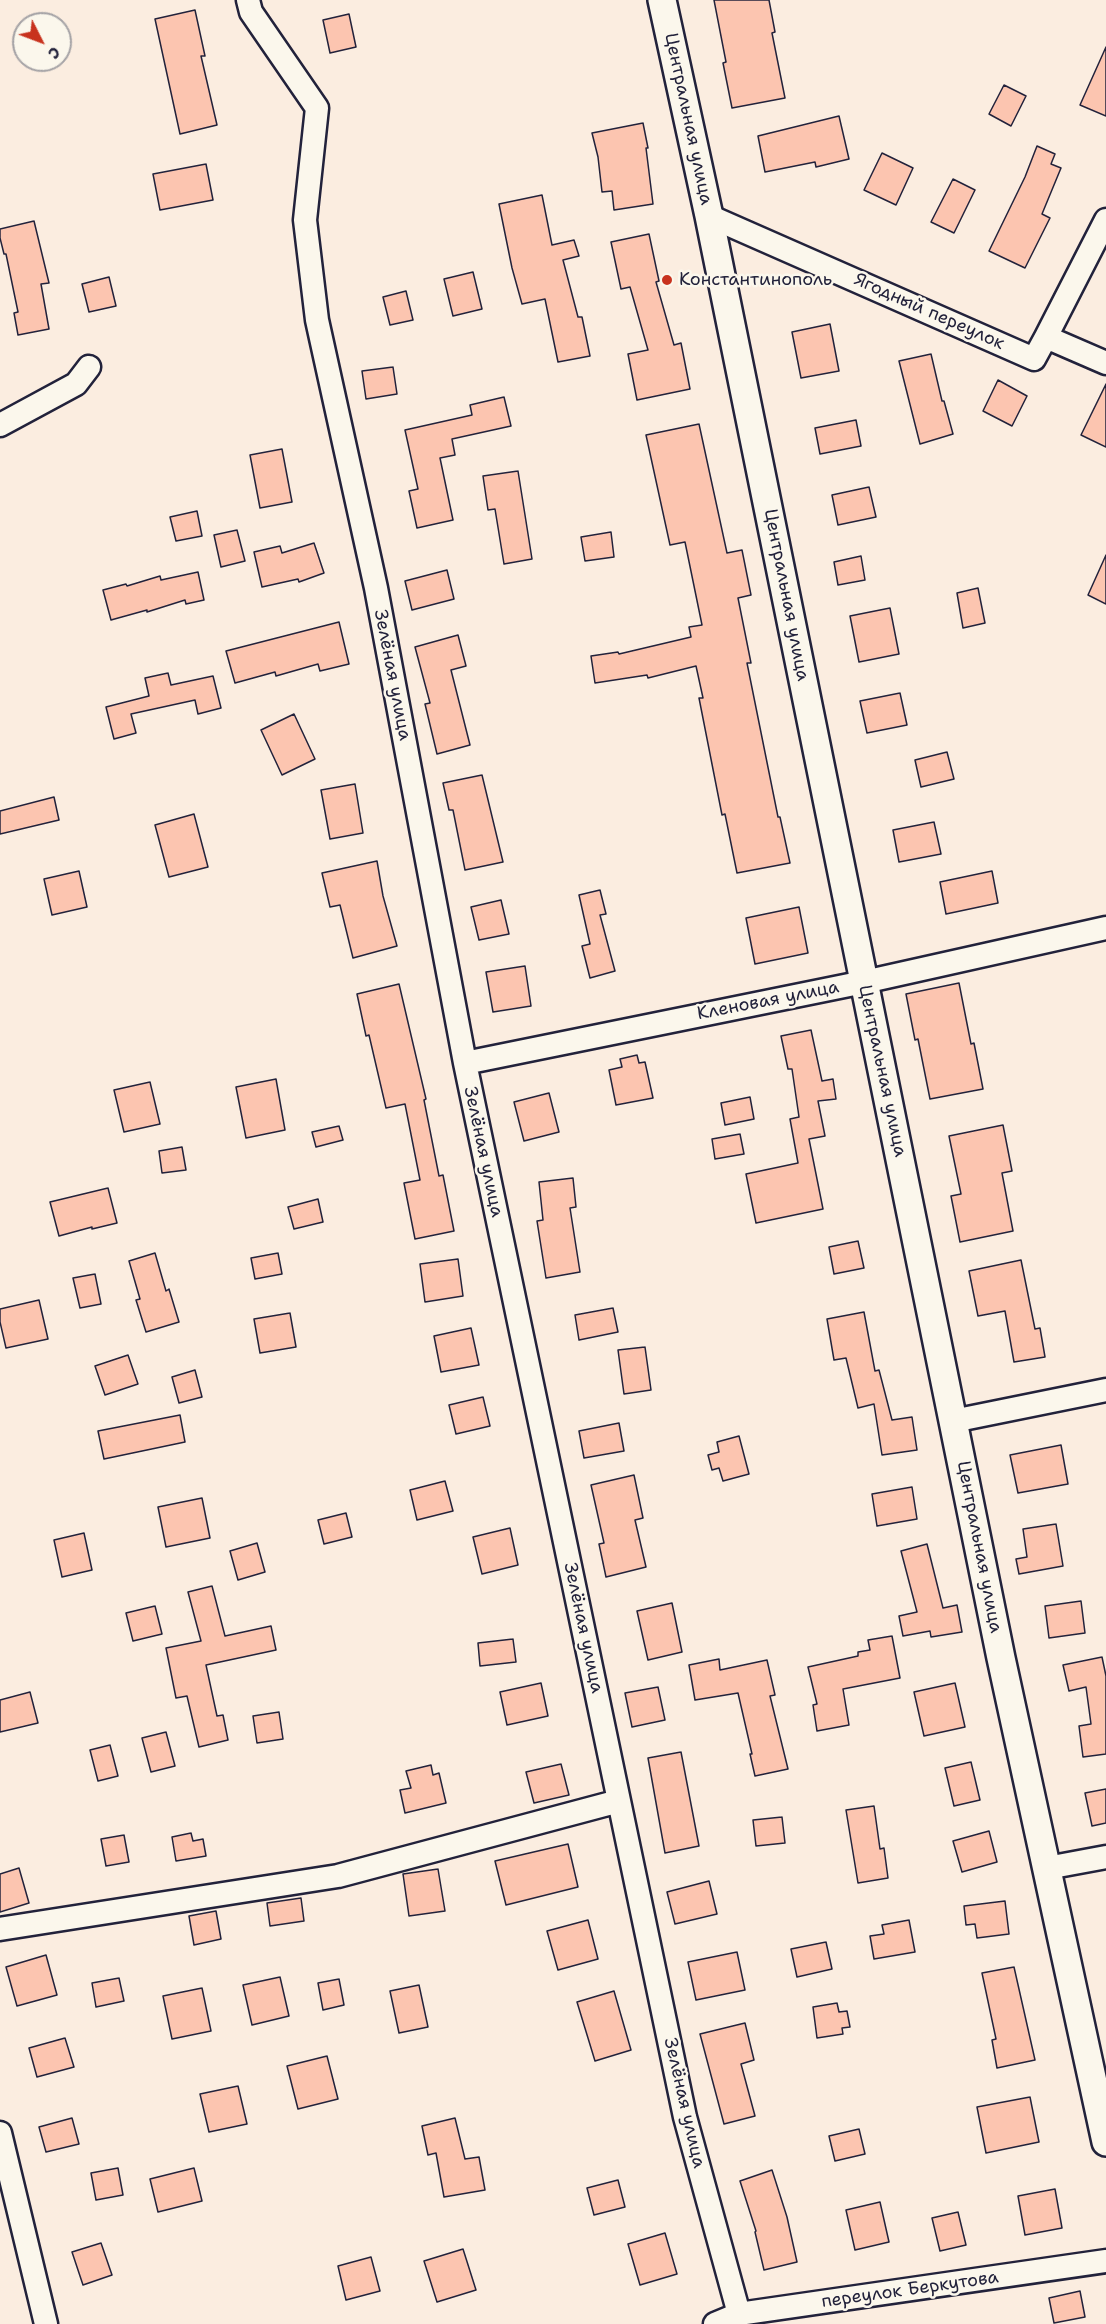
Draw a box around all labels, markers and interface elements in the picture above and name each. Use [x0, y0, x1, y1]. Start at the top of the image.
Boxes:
north arrow [12, 12, 72, 72]
street label: Центральная улица [659, 31, 717, 207]
text: С [43, 42, 65, 64]
place label: Константинополь [679, 269, 832, 291]
street label: Ягодный переулок [850, 269, 1008, 355]
marker: Константинополь [660, 273, 674, 287]
street label: Центральная улица [759, 507, 813, 683]
street label: Зелёная улица [369, 608, 415, 742]
street label: Кленовая улица [695, 977, 841, 1025]
street label: Центральная улица [853, 983, 911, 1159]
street label: Зелёная улица [459, 1085, 507, 1219]
street label: Центральная улица [952, 1459, 1006, 1635]
street label: Зелёная улица [559, 1561, 607, 1695]
street label: Зелёная улица [659, 2036, 709, 2170]
street label: переулок Беркутова [820, 2267, 1000, 2313]

